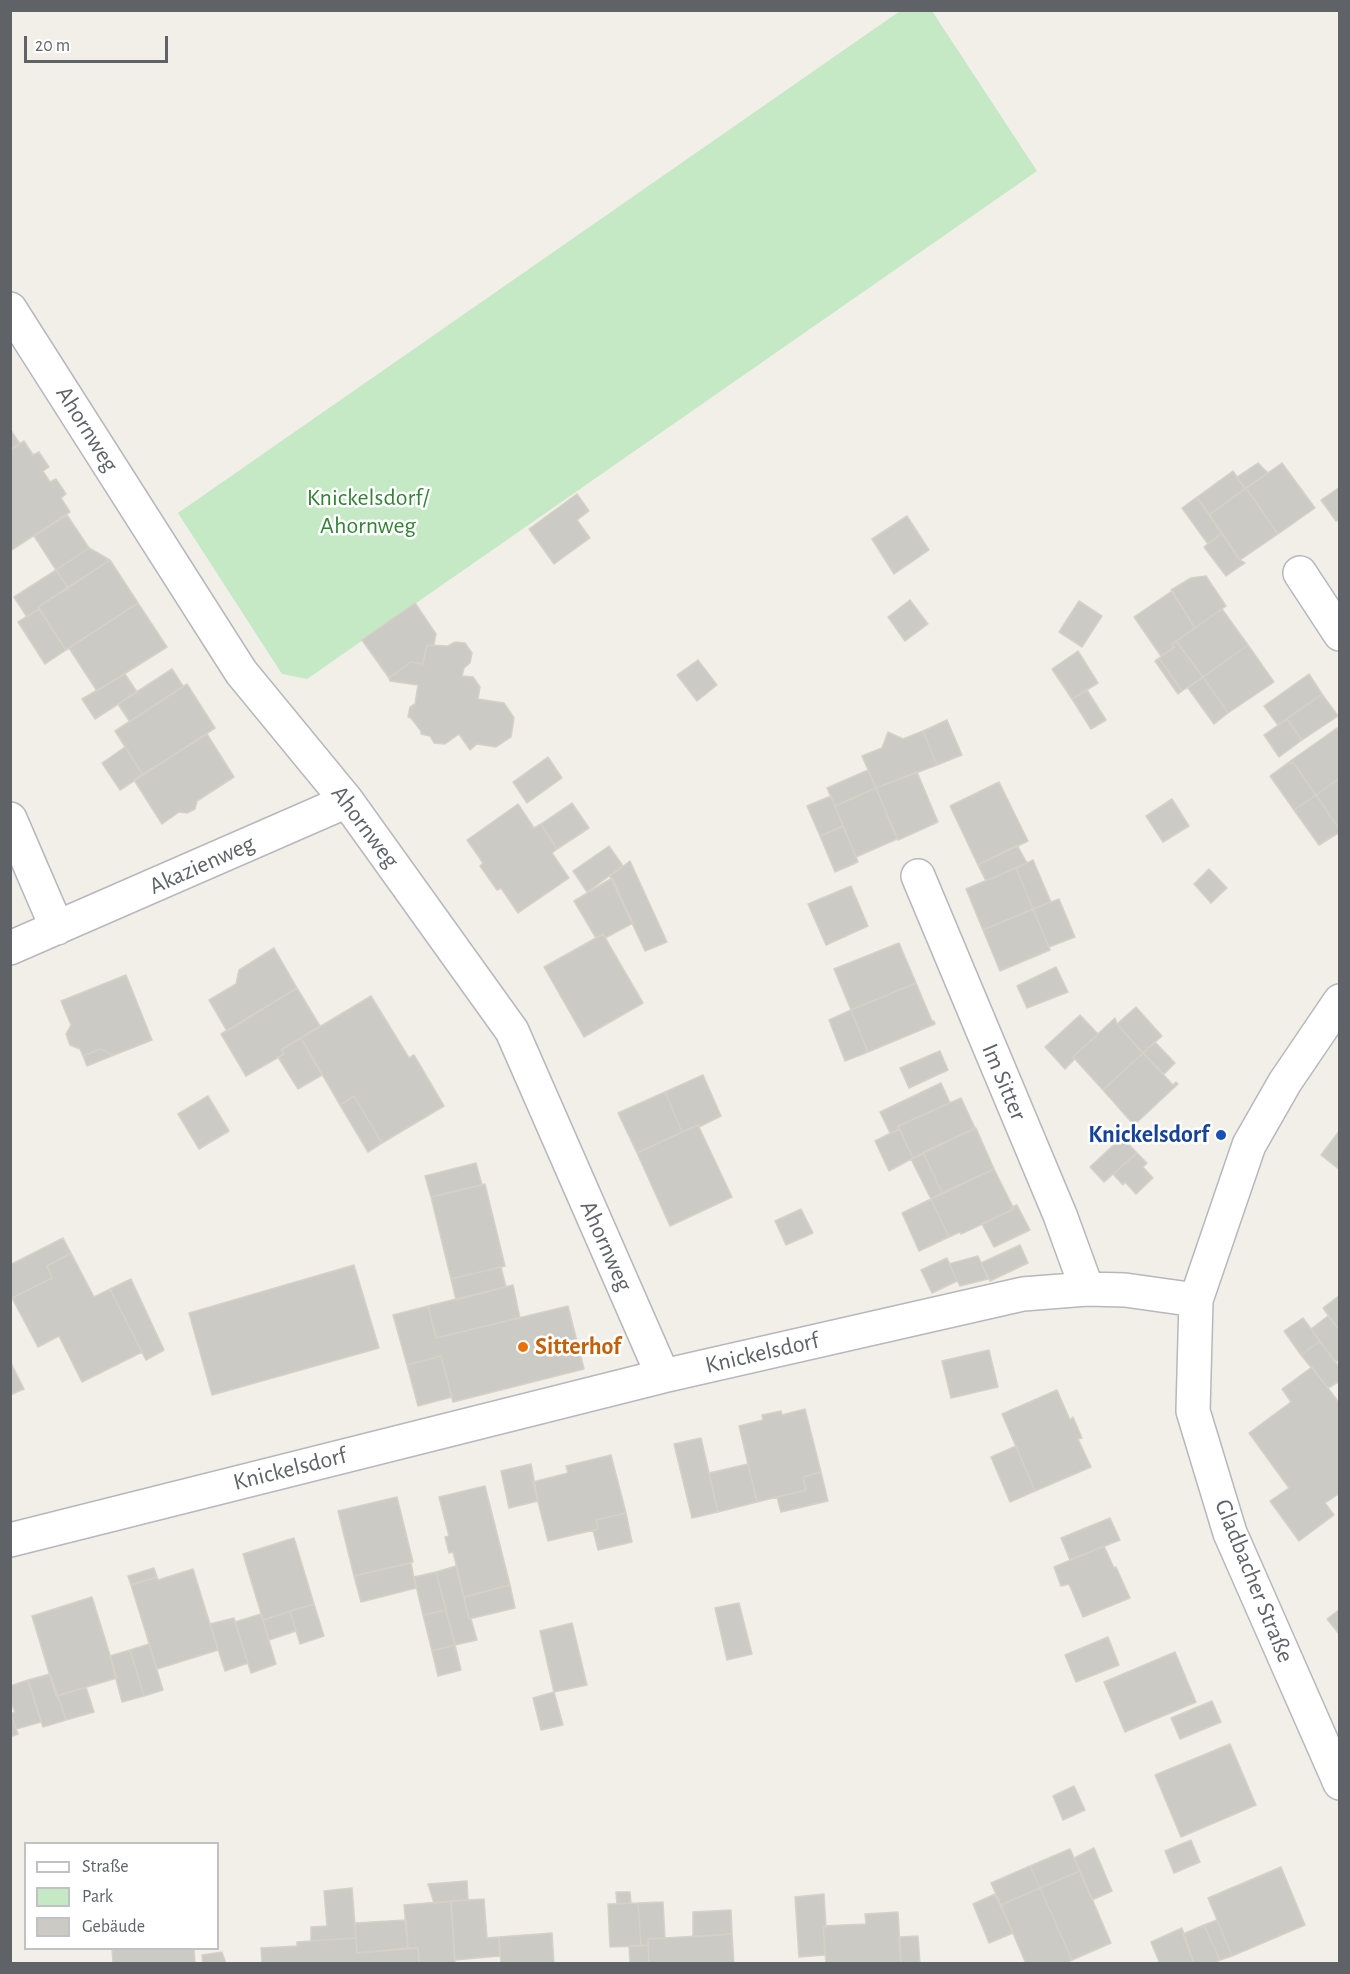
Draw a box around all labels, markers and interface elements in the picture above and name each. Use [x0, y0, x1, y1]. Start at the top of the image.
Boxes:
scale bar [27, 24, 171, 62]
text: 20 m [35, 37, 70, 55]
street label: Ahornweg [49, 381, 125, 477]
park label: Knickelsdorf/ Ahornweg [307, 484, 429, 540]
street label: Ahornweg [325, 780, 405, 874]
street label: Akazienweg [145, 829, 259, 901]
street label: Im Sitter [975, 1039, 1033, 1125]
place label: Knickelsdorf [1088, 1121, 1209, 1149]
marker: Knickelsdorf [1214, 1128, 1228, 1142]
street label: Ahornweg [573, 1196, 639, 1296]
street label: Knickelsdorf [702, 1326, 822, 1380]
place label: Sitterhof [535, 1333, 621, 1361]
marker: Sitterhof [516, 1340, 530, 1354]
street label: Knickelsdorf [230, 1441, 350, 1497]
street label: Gladbacher Straße [1208, 1495, 1300, 1667]
legend [24, 1842, 219, 1950]
text: Straße [82, 1858, 128, 1876]
text: Park [82, 1888, 113, 1906]
text: Gebäude [82, 1918, 145, 1936]

